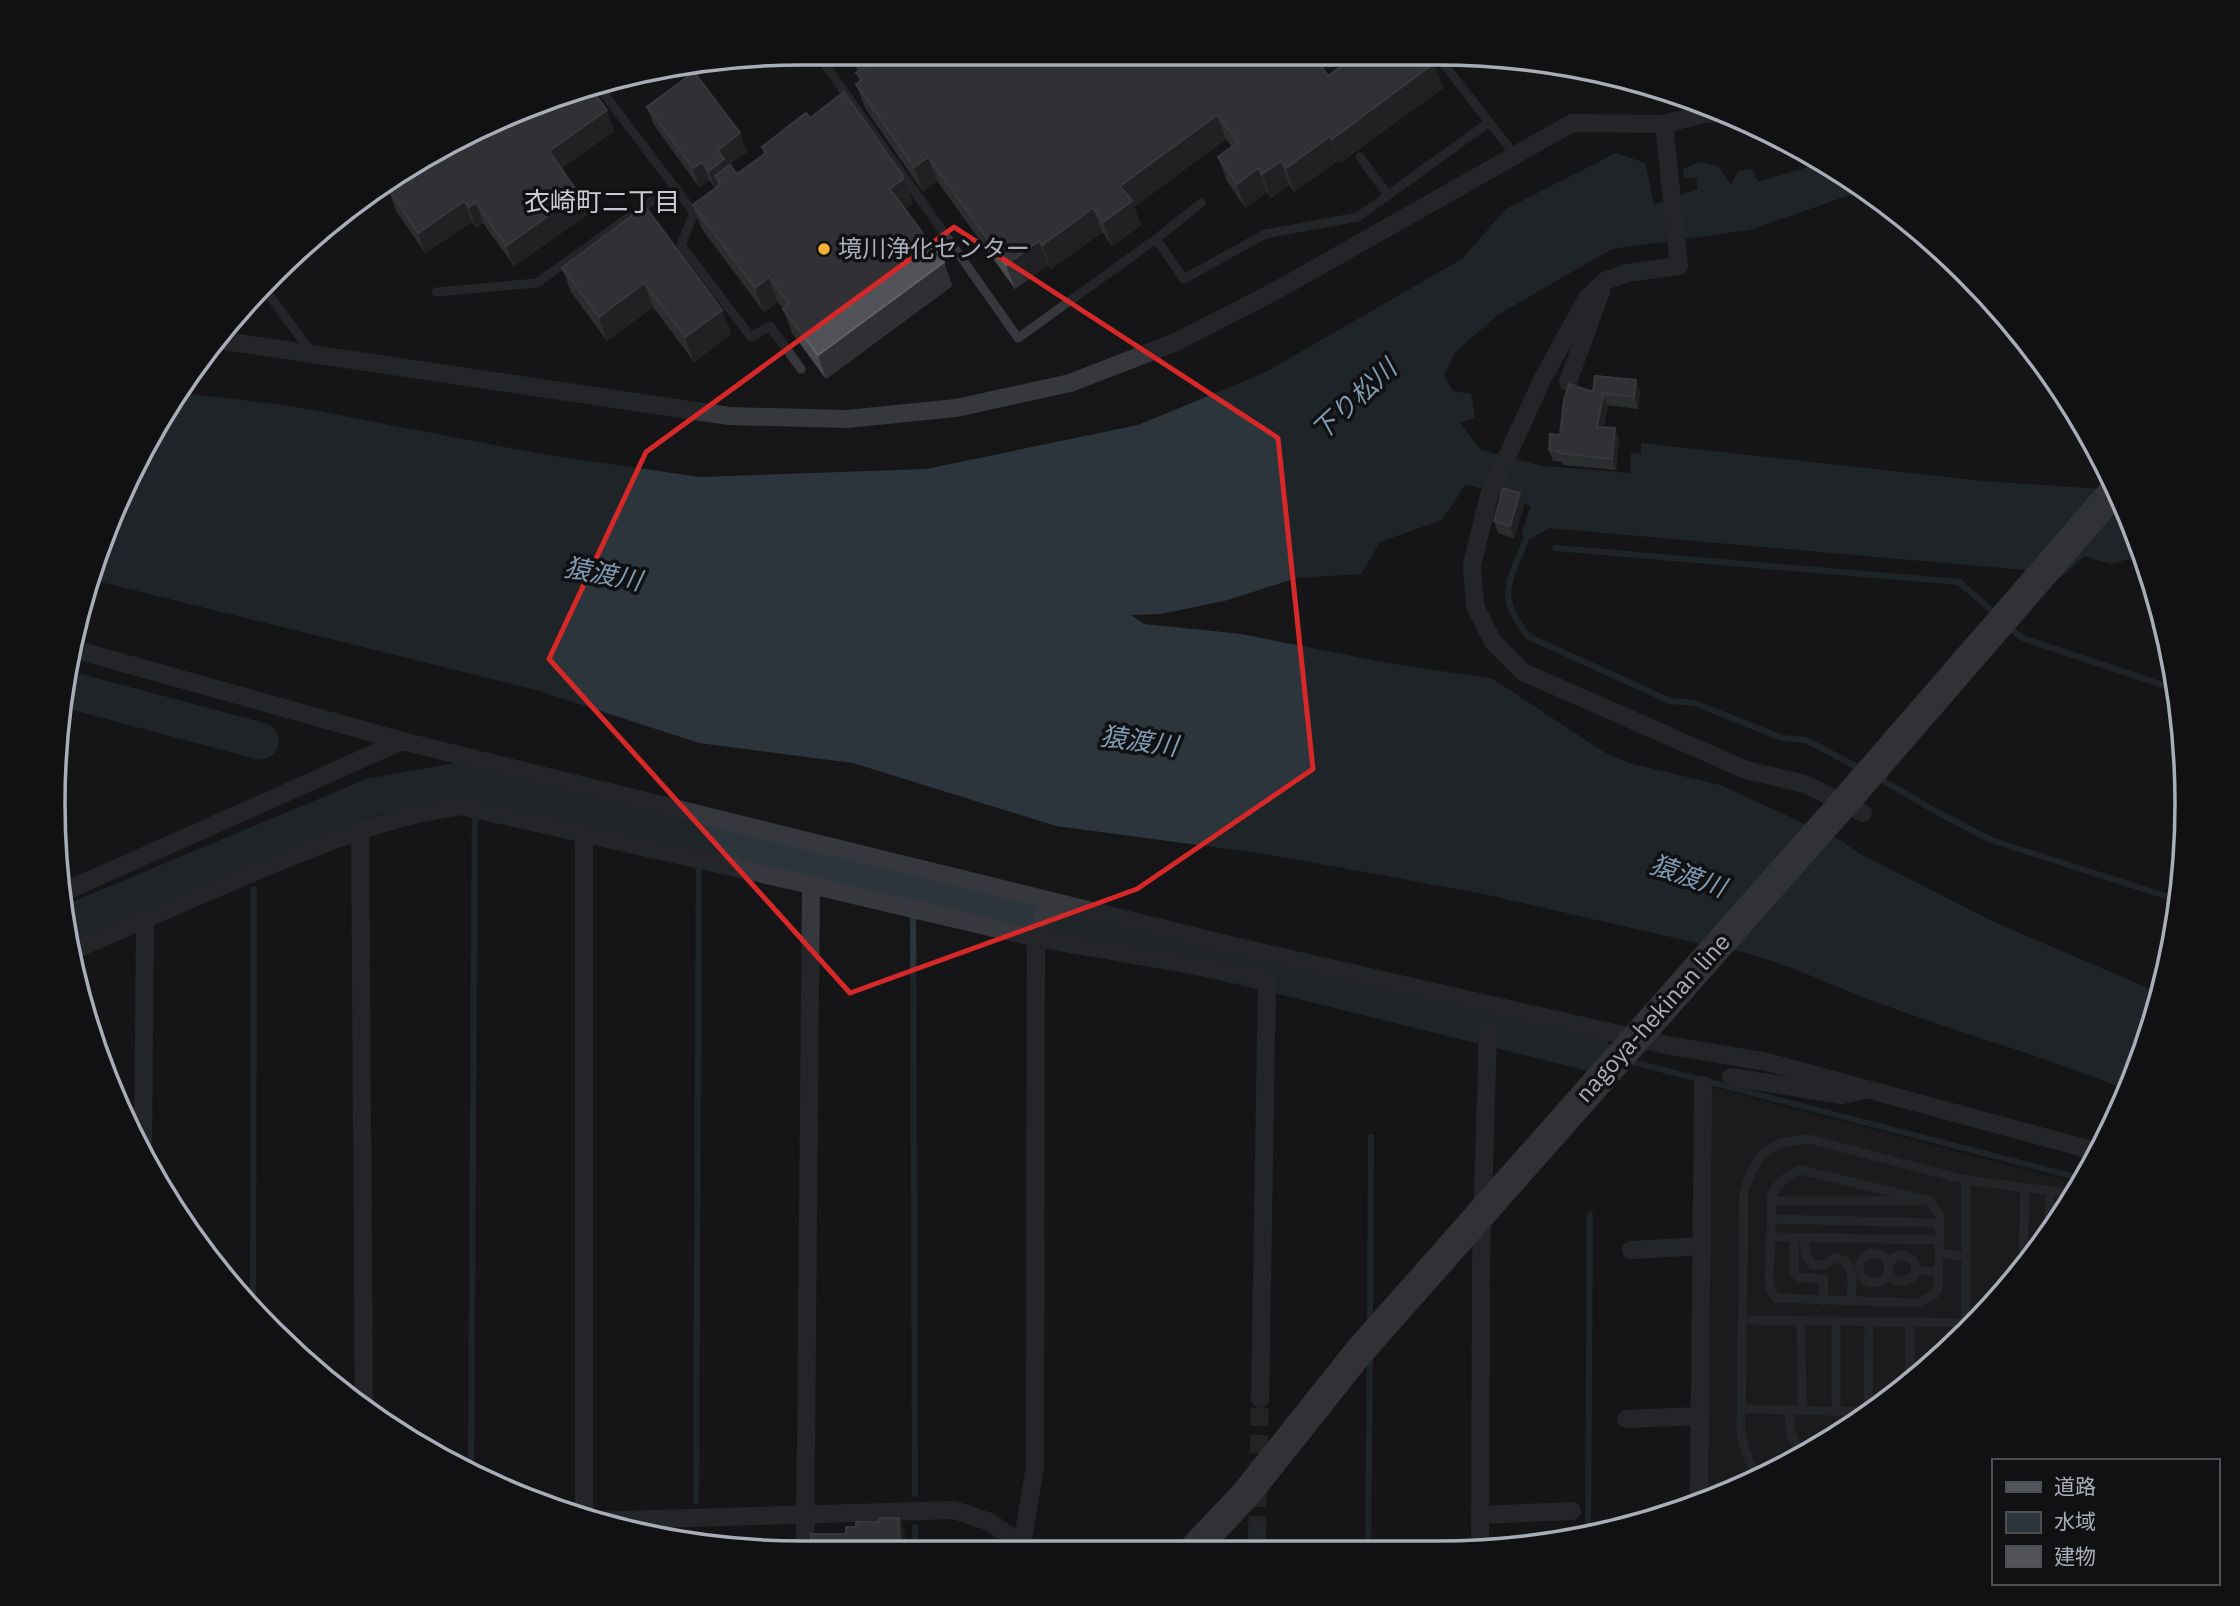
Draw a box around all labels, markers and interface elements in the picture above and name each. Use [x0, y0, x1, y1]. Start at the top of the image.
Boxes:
district label: 衣崎町二丁目 [524, 184, 680, 218]
place label: 境川浄化センター [838, 232, 1030, 264]
marker: 境川浄化センター [816, 241, 832, 257]
water label: 下り松川 [1304, 349, 1405, 447]
water label: 猿渡川 [562, 549, 648, 598]
water label: 猿渡川 [1098, 718, 1183, 763]
water label: 猿渡川 [1646, 846, 1734, 905]
street label: nagoya-hekinan line [1568, 926, 1737, 1109]
legend [1992, 1459, 2219, 1585]
text: 道路 [2054, 1472, 2096, 1500]
text: 水域 [2054, 1507, 2096, 1535]
text: 建物 [2054, 1542, 2096, 1570]

